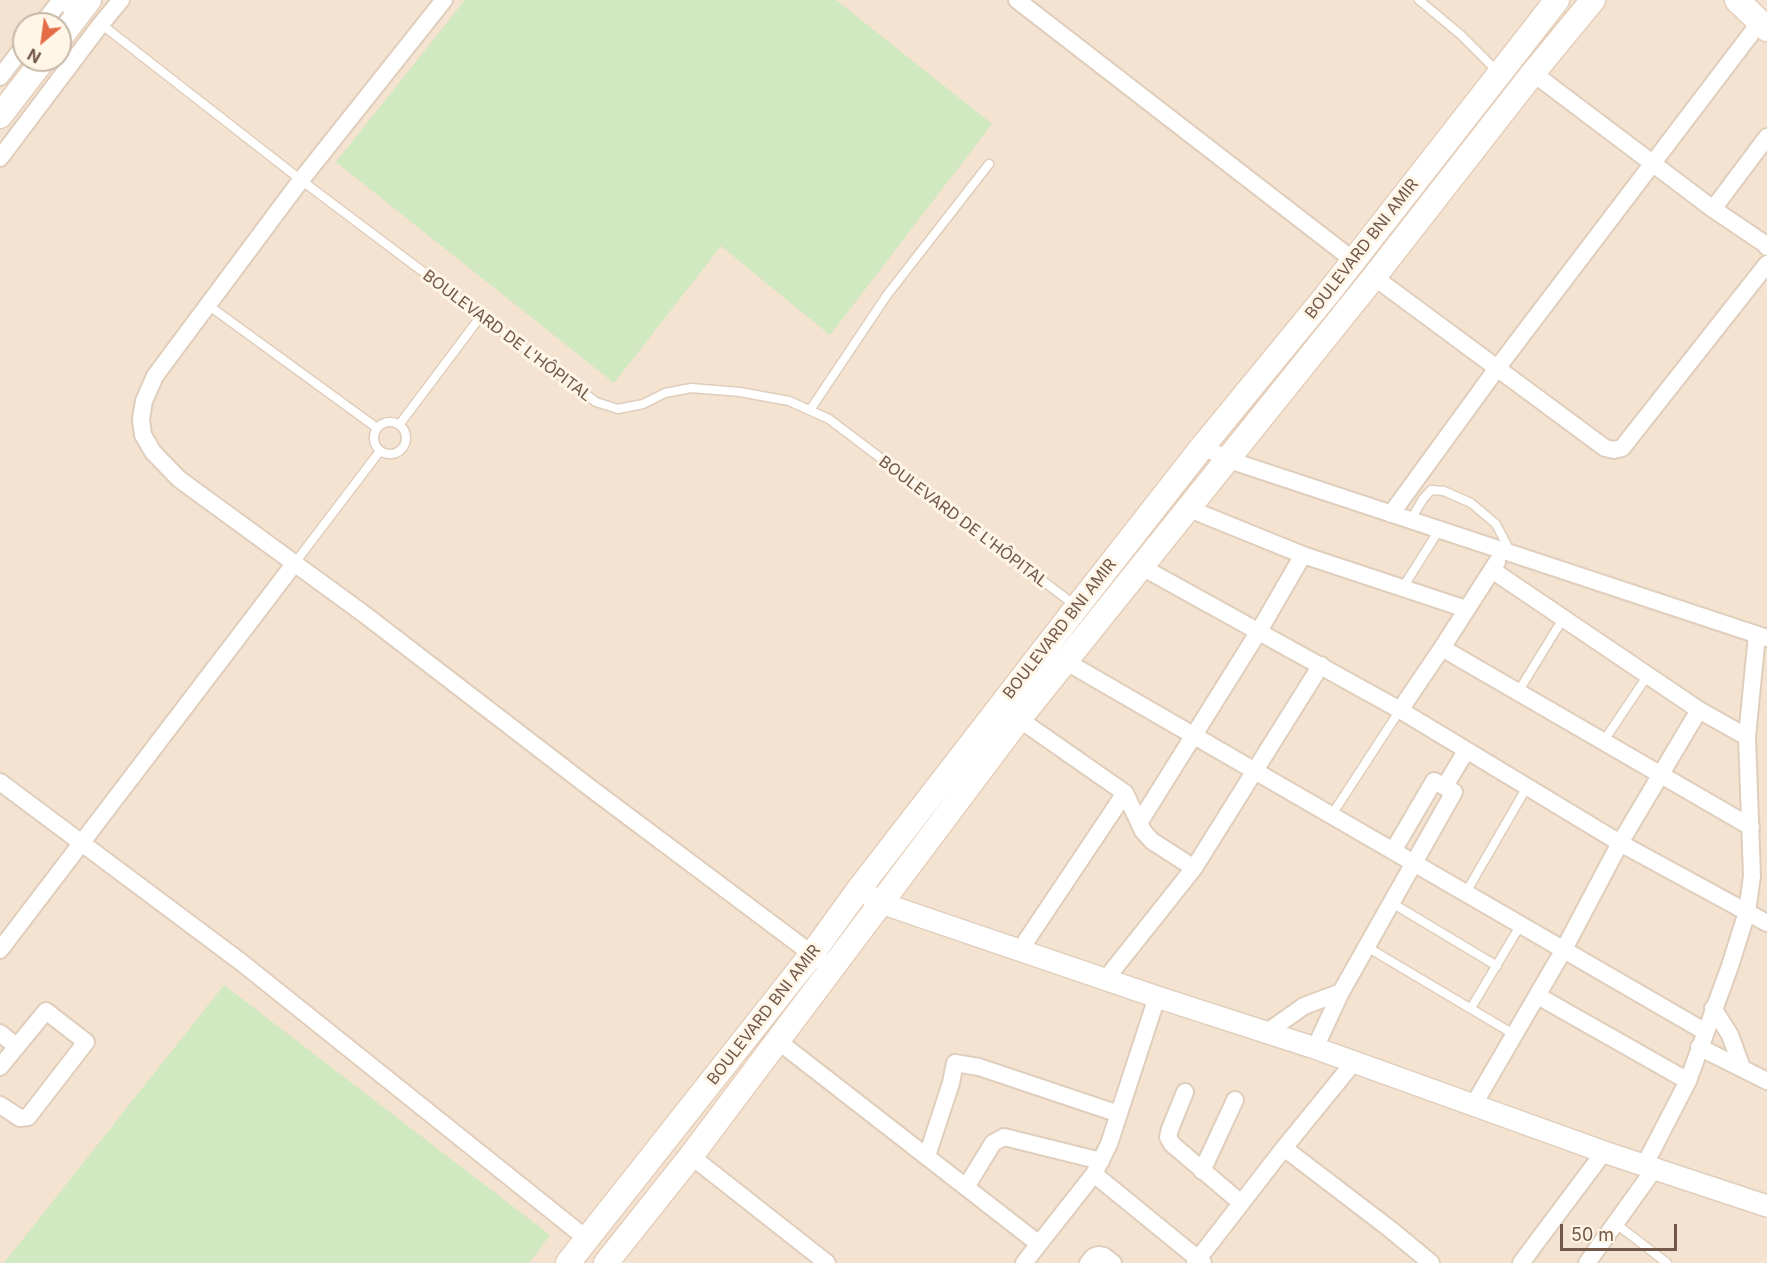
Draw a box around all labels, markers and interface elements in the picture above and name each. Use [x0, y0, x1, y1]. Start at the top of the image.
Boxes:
north arrow [12, 12, 72, 72]
text: N [24, 44, 44, 68]
street label: BOULEVARD BNI AMIR [1301, 175, 1423, 323]
street label: BOULEVARD DE L'HÔPITAL [419, 266, 595, 406]
street label: BOULEVARD DE L'HÔPITAL [875, 452, 1051, 592]
street label: BOULEVARD BNI AMIR [999, 555, 1121, 703]
street label: BOULEVARD BNI AMIR [703, 941, 825, 1089]
scale bar [1563, 1212, 1680, 1250]
text: 50 m [1571, 1224, 1614, 1245]

